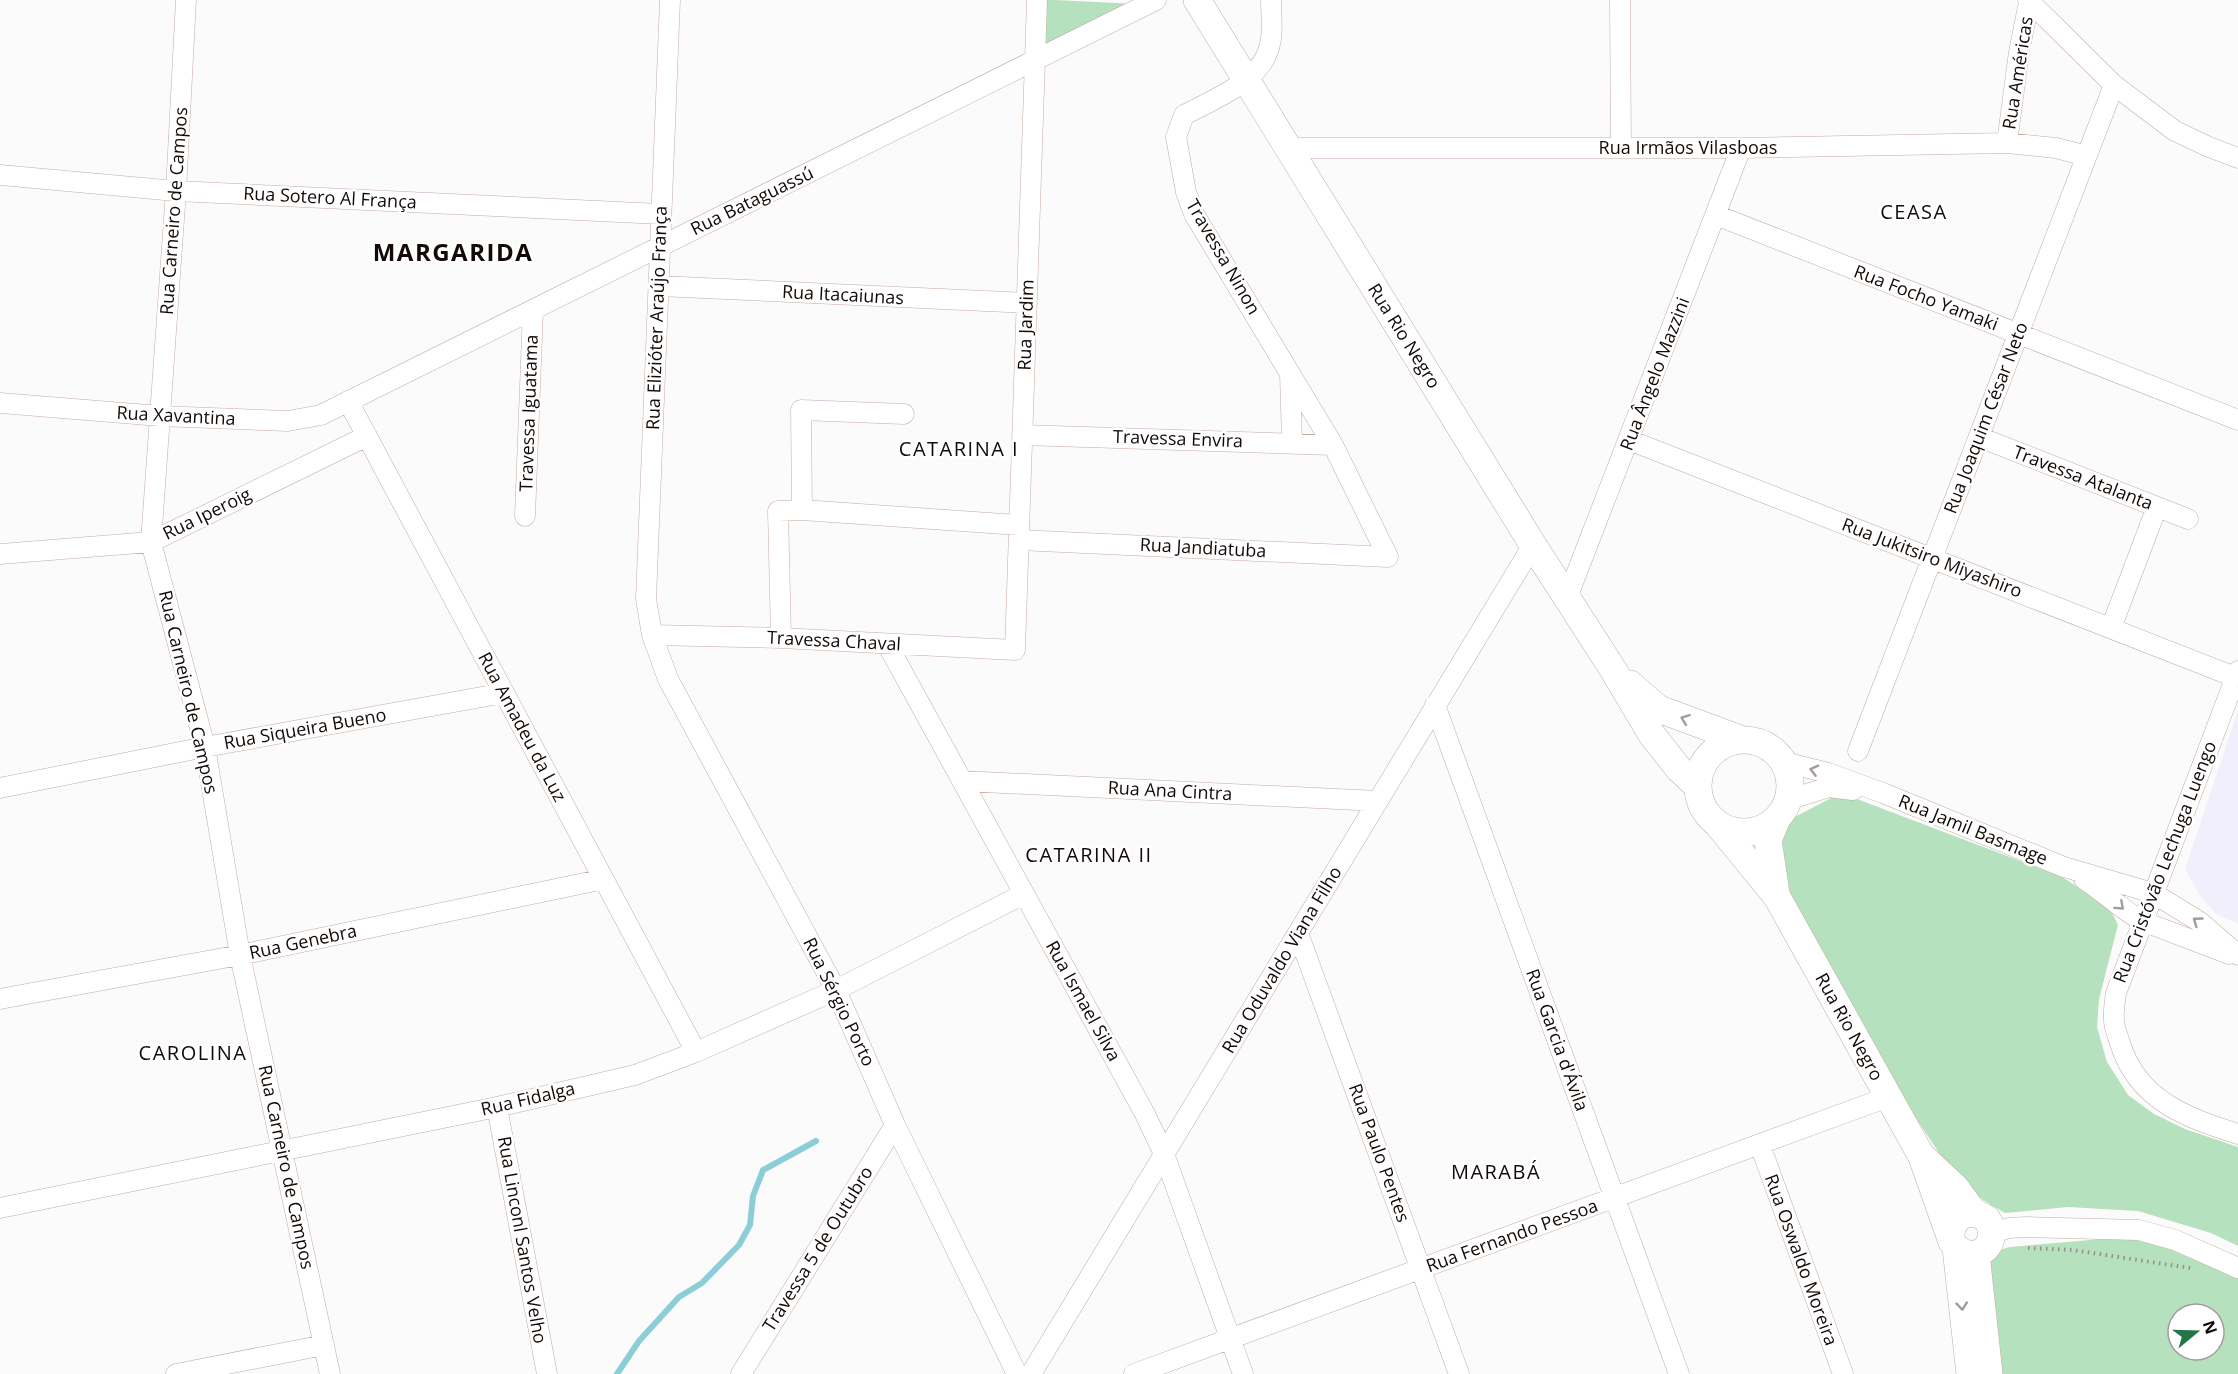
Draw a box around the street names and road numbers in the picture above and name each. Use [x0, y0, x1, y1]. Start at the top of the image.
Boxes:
street label: Rua Américas [1996, 15, 2038, 131]
street label: Rua Carneiro de Campos [154, 106, 192, 316]
street label: Rua Irmãos Vilasboas [1599, 135, 1777, 159]
street label: Rua Bataguassú [686, 160, 817, 240]
street label: Rua Sotero Al França [243, 180, 417, 214]
street label: Travessa Ninon [1181, 195, 1267, 318]
street label: Rua Elizióter Araújo França [640, 205, 672, 431]
street label: Rua Focho Yamaki [1851, 258, 2002, 336]
street label: Rua Rio Negro [1363, 278, 1447, 393]
street label: Rua Itacaiunas [781, 279, 905, 309]
street label: Rua Jardim [1011, 279, 1039, 371]
street label: Rua Ângelo Mazzini [1614, 294, 1694, 454]
street label: Rua Joaquim César Neto [1937, 318, 2033, 517]
street label: Travessa Iguatama [513, 334, 543, 492]
street label: Rua Xavantina [116, 400, 236, 430]
street label: Travessa Envira [1113, 424, 1243, 452]
street label: Travessa Atalanta [2010, 439, 2157, 515]
street label: Rua Iperoig [158, 481, 255, 545]
street label: Rua Jukitsiro Miyashiro [1839, 512, 2026, 603]
street label: Rua Jandiatuba [1139, 532, 1267, 562]
street label: Rua Carneiro de Campos [154, 588, 224, 796]
street label: Travessa Chaval [766, 625, 902, 655]
street label: Rua Amadeu da Luz [473, 647, 573, 806]
street label: Rua Siqueira Bueno [222, 702, 388, 754]
street label: Rua Cristóvão Lechuga Luengo [2107, 737, 2221, 986]
street label: Rua Ana Cintra [1107, 775, 1233, 805]
street label: Rua Jamil Basmage [1895, 788, 2052, 870]
street label: Rua Oduvaldo Viana Filho [1216, 862, 1347, 1057]
street label: Rua Genebra [247, 918, 359, 964]
street label: Rua Sérgio Porto [798, 933, 881, 1070]
street label: Rua Ismael Silva [1041, 936, 1127, 1065]
street label: Rua Garcia d'Ávila [1521, 965, 1595, 1114]
street label: Rua Rio Negro [1810, 968, 1889, 1085]
street label: Rua Carneiro de Campos [254, 1062, 320, 1271]
street label: Rua Fidalga [478, 1076, 577, 1121]
street label: Rua Paulo Pentes [1344, 1080, 1416, 1225]
street label: Rua Linconl Santos Velho [493, 1134, 553, 1345]
street label: Travessa 5 de Outubro [756, 1161, 878, 1336]
street label: Rua Oswaldo Moreira [1760, 1171, 1844, 1349]
street label: Rua Fernando Pessoa [1422, 1193, 1601, 1277]

